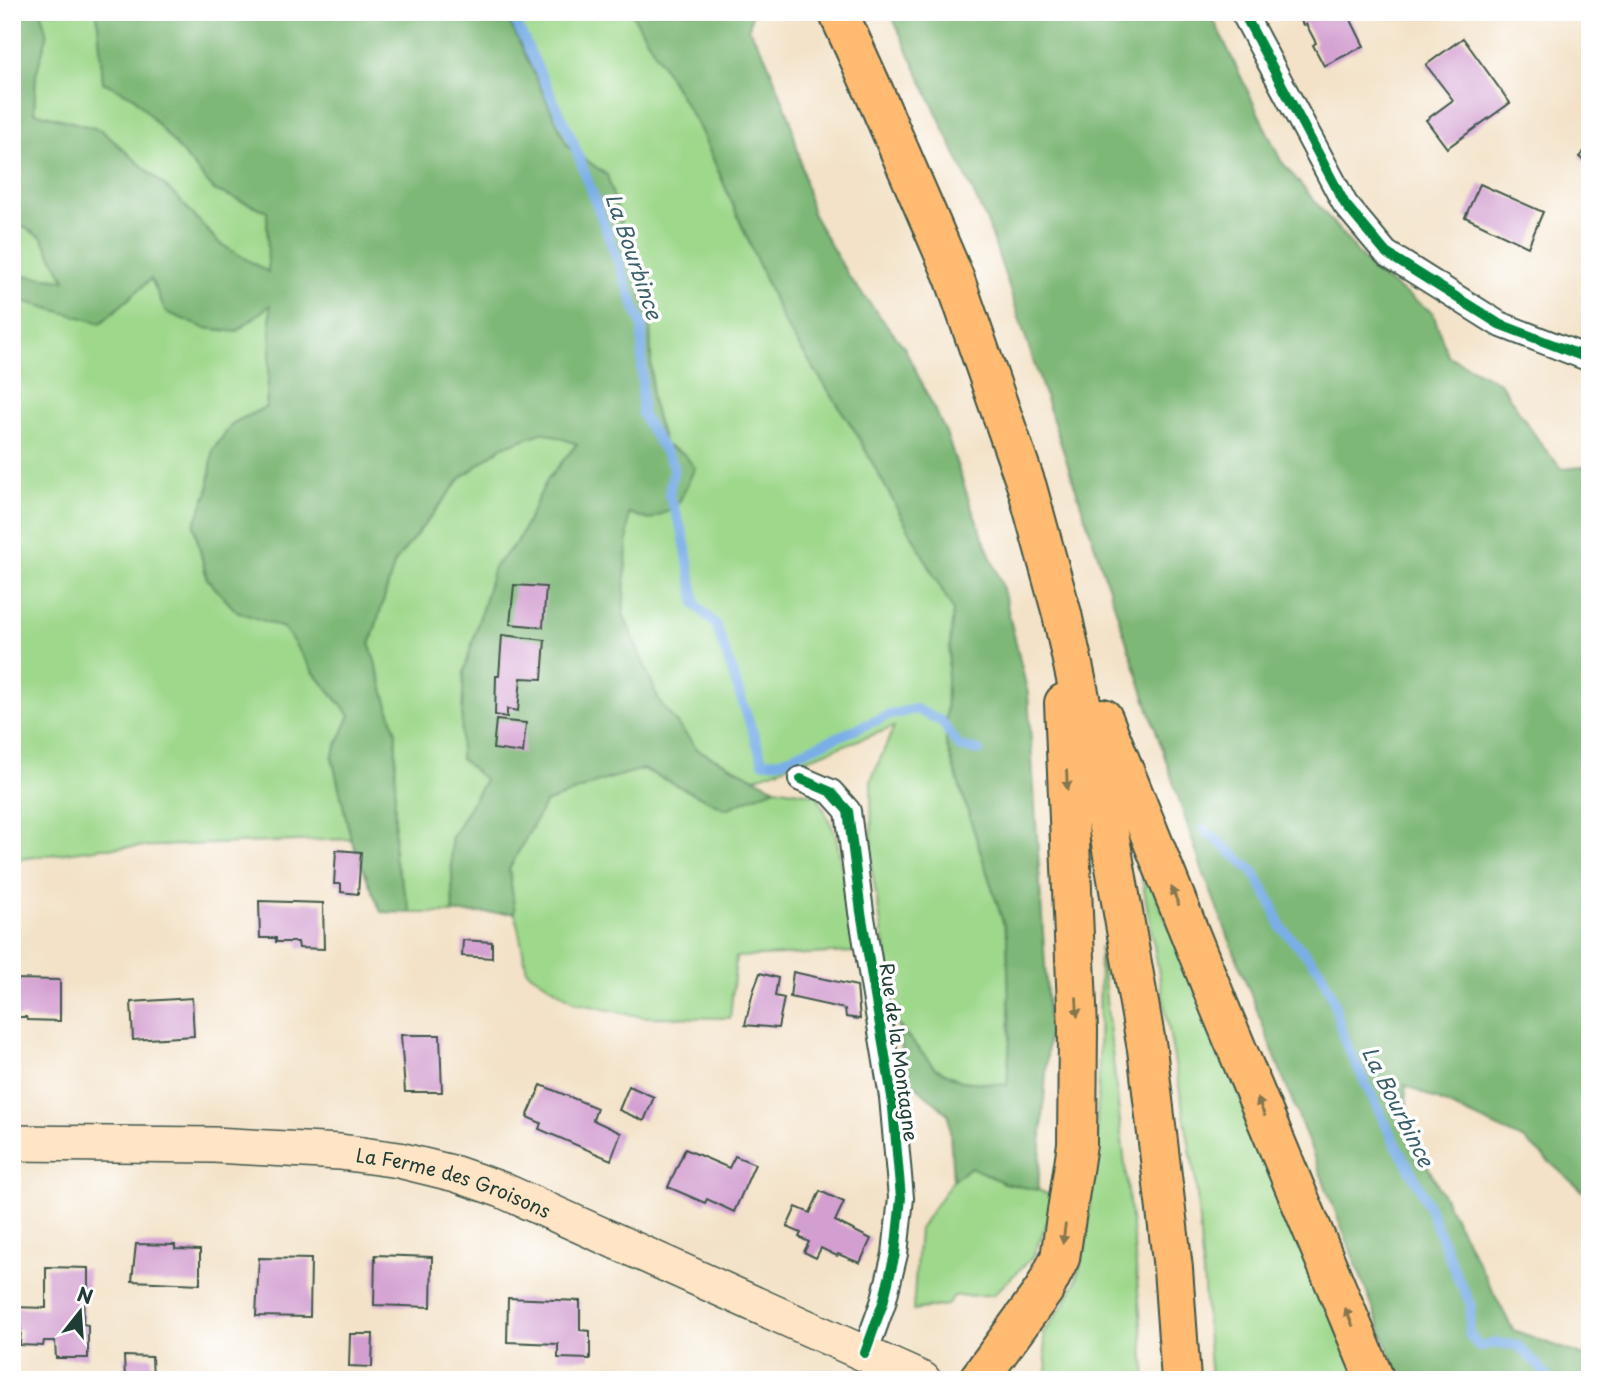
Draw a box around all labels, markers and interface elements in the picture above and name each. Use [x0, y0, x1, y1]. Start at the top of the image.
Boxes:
water label: La Bourbince [598, 189, 672, 325]
one-way arrow [1061, 769, 1072, 791]
one-way arrow [1169, 886, 1180, 907]
street label: Rue de la Montagne [874, 961, 926, 1143]
one-way arrow [1072, 996, 1083, 1018]
water label: La Bourbince [1355, 1040, 1444, 1173]
one-way arrow [1255, 1097, 1267, 1117]
street label: La Ferme des Groisons [354, 1140, 555, 1224]
one-way arrow [1058, 1223, 1069, 1245]
north arrow [46, 1276, 116, 1346]
text: N [74, 1279, 97, 1310]
one-way arrow [1343, 1306, 1354, 1327]

